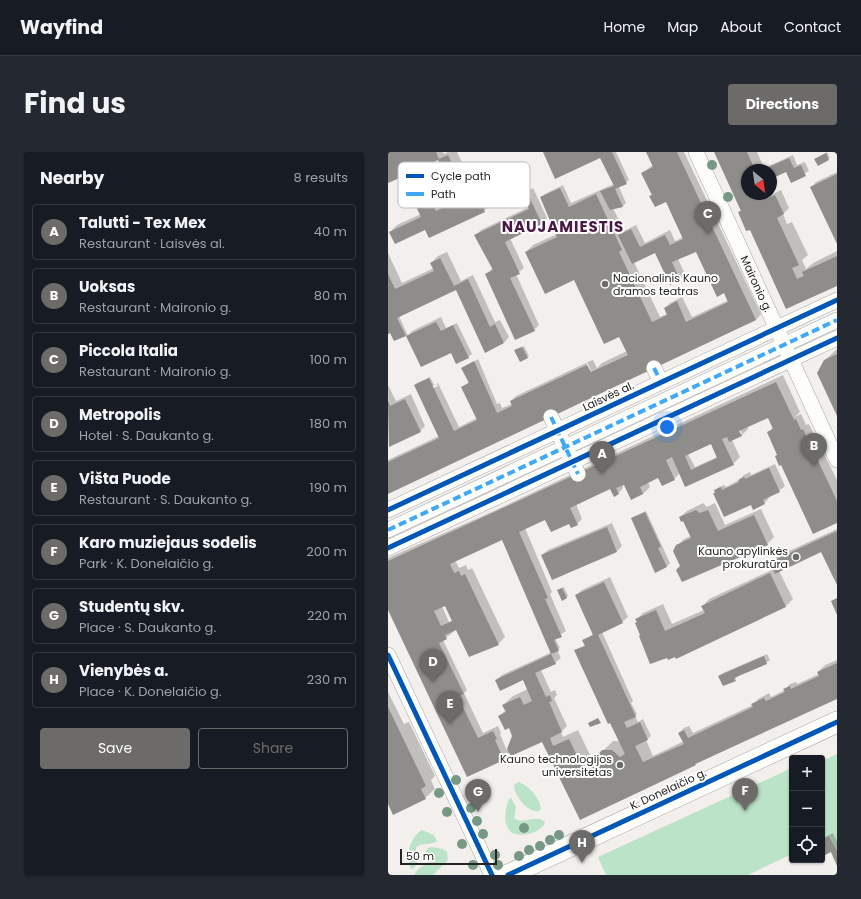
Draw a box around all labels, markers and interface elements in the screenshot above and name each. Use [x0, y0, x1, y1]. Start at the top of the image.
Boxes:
text: Wayfind [20, 14, 103, 41]
text: Home [603, 17, 645, 37]
text: Map [667, 17, 698, 37]
text: About [720, 17, 762, 37]
text: Contact [784, 17, 841, 37]
text: Find us [24, 84, 126, 123]
button: Directions [728, 84, 837, 125]
legend [398, 162, 530, 208]
north arrow [741, 164, 777, 200]
text: Nearby [40, 166, 104, 190]
text: 8 results [294, 168, 348, 187]
text: Cycle path [431, 168, 491, 184]
text: Path [431, 186, 456, 202]
pin: C [695, 201, 721, 234]
text: Talutti - Tex Mex [79, 212, 206, 233]
district label: NAUJAMIESTIS [502, 216, 624, 237]
text: A [49, 222, 59, 241]
text: 40 m [314, 222, 347, 241]
text: Restaurant · Laisvės al. [79, 234, 225, 253]
street label: Maironio g. [737, 253, 776, 315]
place label: Nacionalinis Kauno dramos teatras [613, 270, 718, 299]
text: Uoksas [79, 276, 135, 297]
marker: Nacionalinis Kauno dramos teatras [600, 279, 610, 289]
text: B [50, 286, 58, 305]
text: 80 m [314, 286, 347, 305]
text: Restaurant · Maironio g. [79, 298, 231, 317]
text: Piccola Italia [79, 340, 178, 361]
text: C [49, 350, 59, 369]
text: 100 m [310, 350, 347, 369]
text: Restaurant · Maironio g. [79, 362, 231, 381]
street label: Laisvės al. [580, 377, 636, 415]
text: Metropolis [79, 404, 161, 425]
text: D [49, 414, 59, 433]
text: 180 m [310, 414, 347, 433]
your location [657, 417, 677, 437]
text: Hotel · S. Daukanto g. [79, 426, 214, 445]
pin: B [801, 433, 827, 466]
pin: A [589, 441, 615, 474]
text: Višta Puode [79, 468, 171, 489]
text: E [50, 478, 58, 497]
text: 190 m [310, 478, 347, 497]
text: Restaurant · S. Daukanto g. [79, 490, 252, 509]
text: Karo muziejaus sodelis [79, 532, 257, 553]
text: F [50, 542, 58, 561]
text: 200 m [306, 542, 347, 561]
place label: Kauno apylinkės prokuratūra [698, 543, 788, 572]
marker: Kauno apylinkės prokuratūra [791, 552, 801, 562]
text: Park · K. Donelaičio g. [79, 554, 214, 573]
text: Studentų skv. [79, 596, 185, 617]
text: G [49, 606, 59, 625]
text: 220 m [307, 606, 347, 625]
text: Place · S. Daukanto g. [79, 618, 216, 637]
pin: D [420, 649, 446, 682]
text: Vienybės a. [79, 660, 169, 681]
text: H [49, 670, 59, 689]
text: 230 m [307, 670, 347, 689]
text: Place · K. Donelaičio g. [79, 682, 222, 701]
pin: E [437, 691, 463, 724]
button: Save [40, 728, 190, 769]
button: Share [198, 728, 348, 769]
place label: Kauno technologijos universitetas [500, 751, 612, 780]
map controls [789, 755, 825, 863]
button: + [789, 755, 825, 791]
marker: Kauno technologijos universitetas [615, 760, 625, 770]
street label: K. Donelaičio g. [627, 764, 709, 814]
pin: F [732, 778, 758, 811]
pin: G [465, 779, 491, 812]
button: − [789, 791, 825, 827]
button: locate [789, 827, 825, 863]
pin: H [569, 830, 595, 863]
scale bar [400, 847, 497, 866]
text: 50 m [406, 848, 434, 864]

